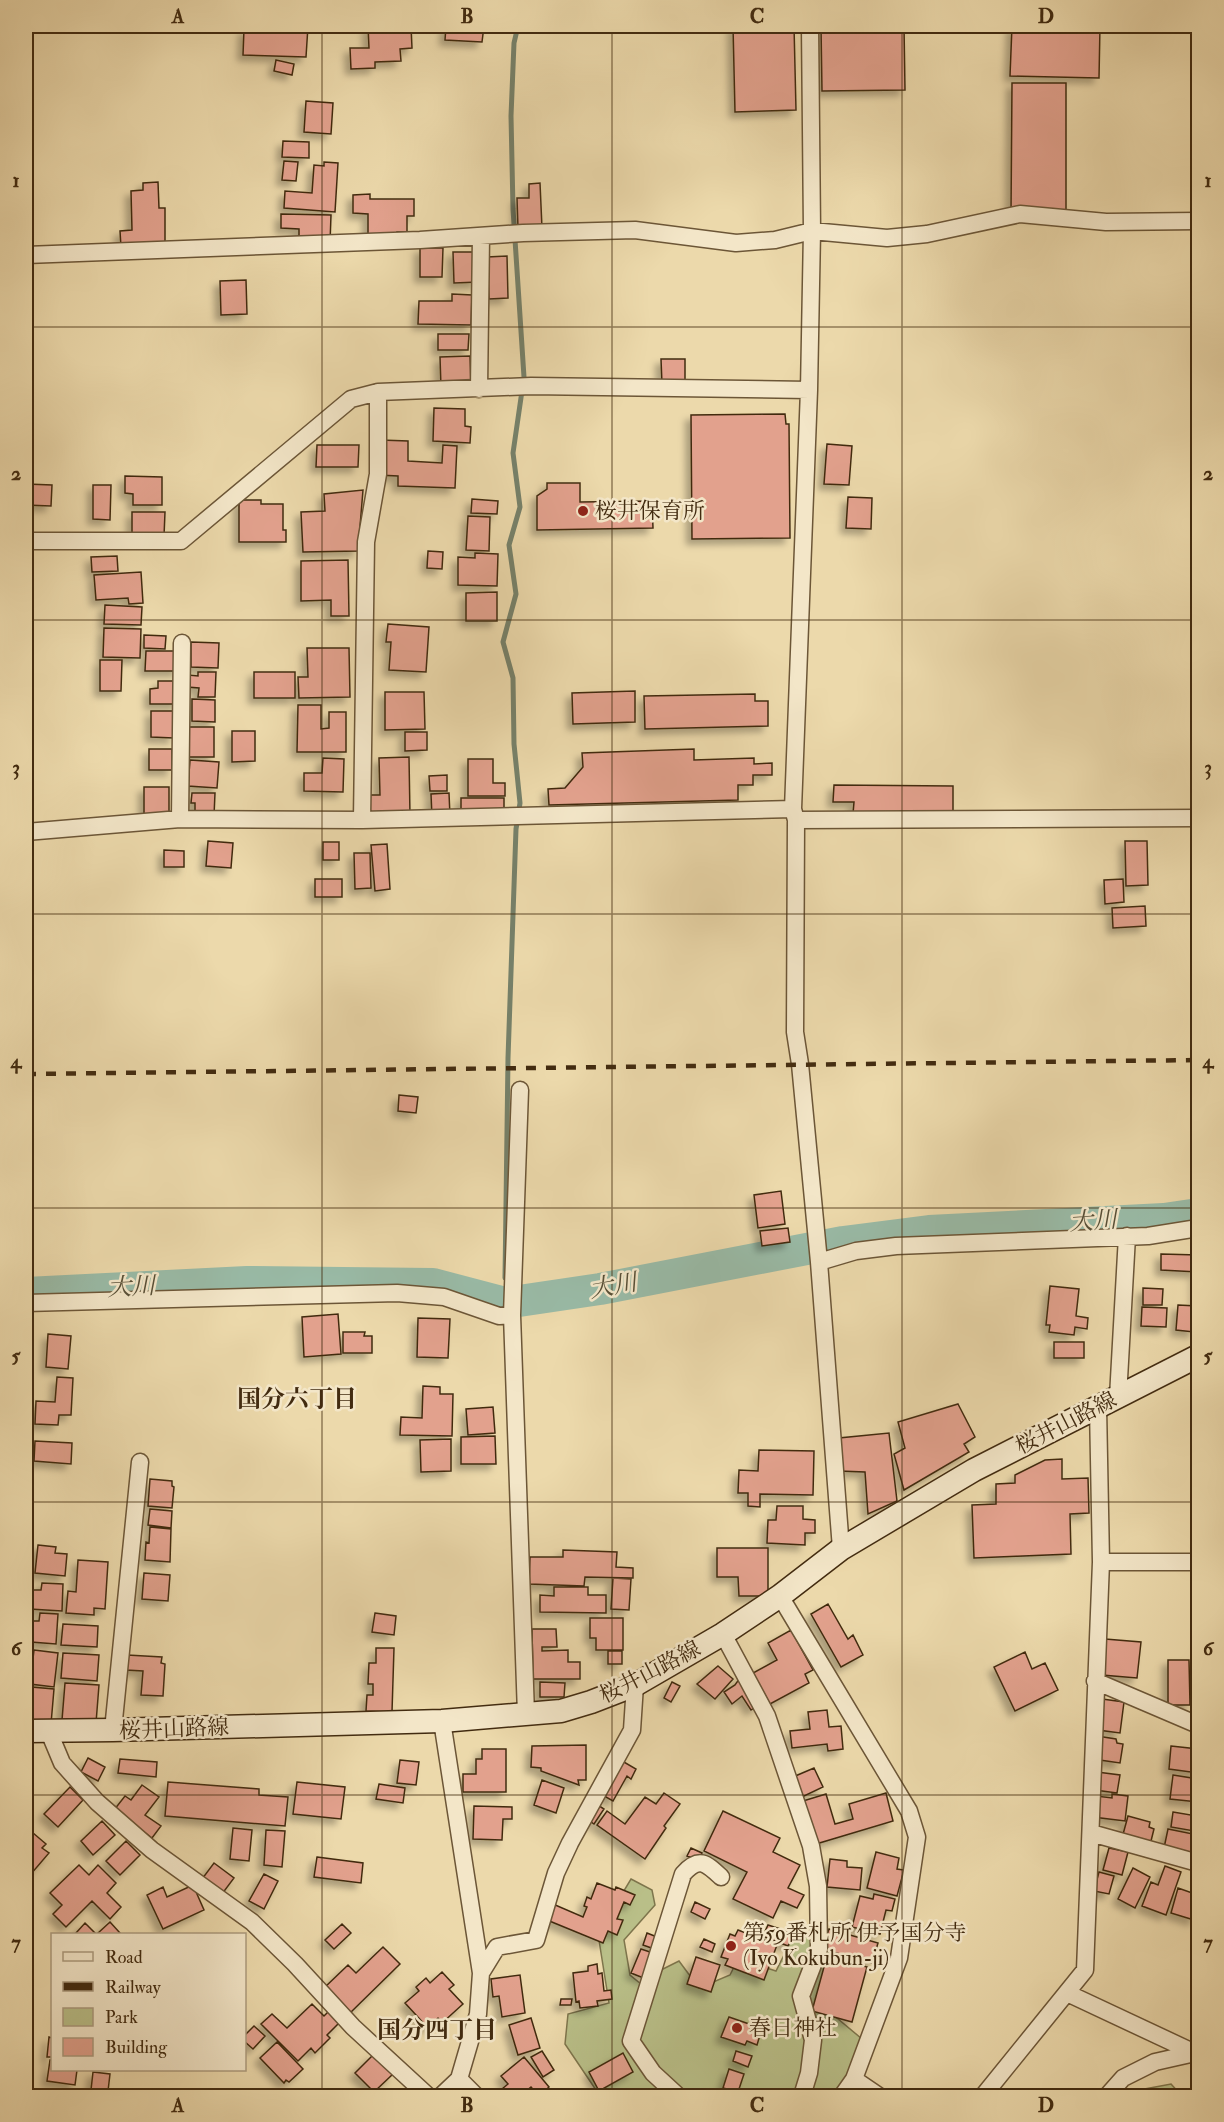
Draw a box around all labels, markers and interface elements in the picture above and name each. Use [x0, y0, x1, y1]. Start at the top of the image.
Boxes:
text: A [171, 4, 185, 29]
text: B [460, 4, 474, 29]
text: C [750, 4, 764, 29]
text: D [1038, 4, 1054, 29]
text: 1 [12, 168, 20, 193]
text: 1 [1204, 168, 1212, 193]
text: 2 [11, 461, 21, 486]
text: 2 [1203, 461, 1213, 486]
place label: 桜井保育所 [595, 497, 705, 525]
marker: 桜井保育所 [576, 504, 590, 518]
text: 3 [12, 755, 20, 780]
text: 3 [1204, 755, 1212, 780]
text: 4 [10, 1049, 23, 1074]
text: 4 [1202, 1049, 1215, 1074]
water label: 大川 [1068, 1204, 1121, 1238]
water label: 大川 [587, 1266, 642, 1305]
water label: 大川 [106, 1270, 159, 1304]
text: 5 [12, 1343, 22, 1368]
text: 5 [1204, 1343, 1214, 1368]
district label: 国分六丁目 [237, 1384, 357, 1415]
street label: 桜井山路線 [1011, 1386, 1121, 1460]
street label: 桜井山路線 [595, 1635, 705, 1709]
text: 6 [11, 1636, 23, 1661]
text: 6 [1203, 1636, 1215, 1661]
street label: 桜井山路線 [119, 1713, 229, 1745]
place label: 第59番札所 伊予国分寺 (Iyo Kokubun-ji) [743, 1919, 967, 1972]
text: 7 [11, 1930, 21, 1955]
text: 7 [1203, 1930, 1213, 1955]
legend [51, 1933, 246, 2071]
marker: 第59番札所 伊予国分寺 (Iyo Kokubun-ji) [724, 1939, 738, 1953]
text: Road [105, 1946, 143, 1969]
text: Railway [105, 1976, 162, 1999]
text: Park [105, 2006, 138, 2029]
place label: 春日神社 [749, 2014, 837, 2042]
district label: 国分四丁目 [377, 2015, 497, 2046]
marker: 春日神社 [730, 2021, 744, 2035]
text: Building [105, 2036, 168, 2059]
text: A [171, 2093, 185, 2118]
text: B [460, 2093, 474, 2118]
text: C [750, 2093, 764, 2118]
text: D [1038, 2093, 1054, 2118]

